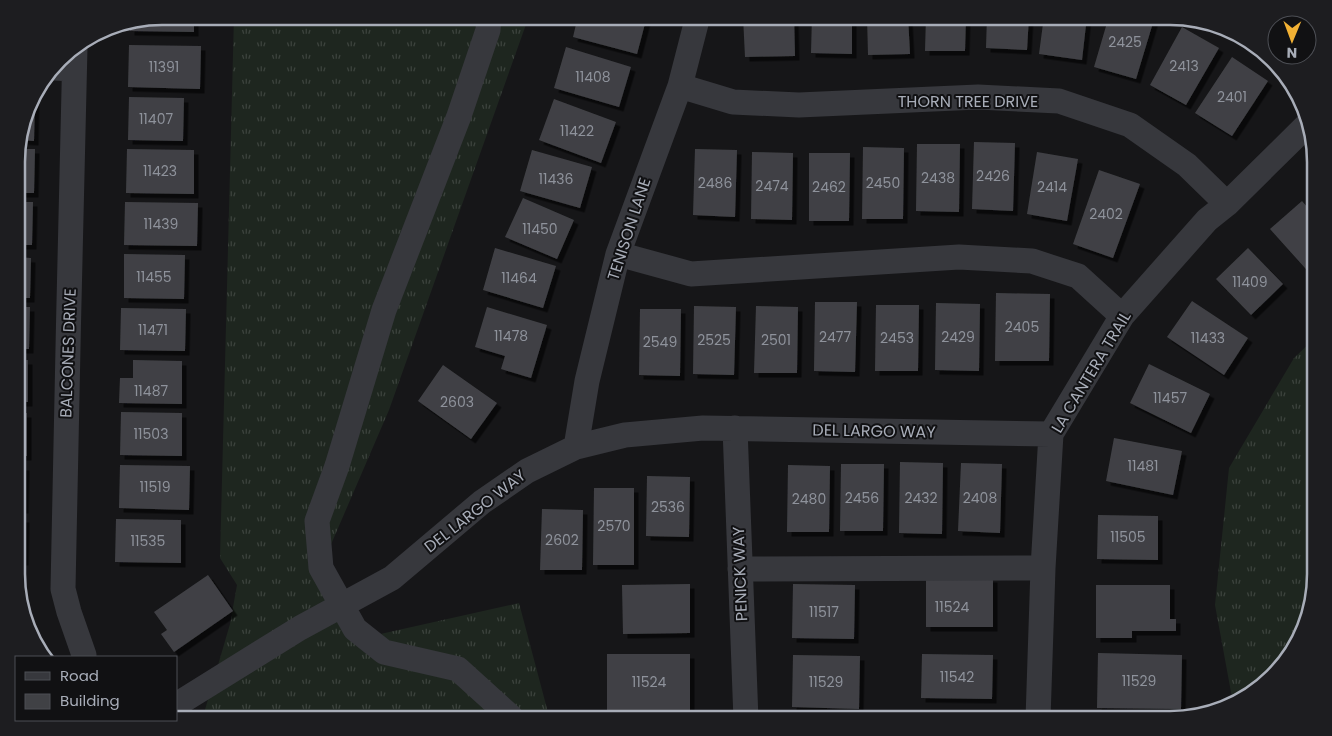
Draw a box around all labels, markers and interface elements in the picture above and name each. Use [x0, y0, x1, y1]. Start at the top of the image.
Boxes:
north arrow [1267, 15, 1317, 65]
house number: 2425 [1108, 32, 1142, 52]
text: N [1286, 43, 1297, 63]
house number: 2413 [1169, 56, 1199, 76]
house number: 11391 [149, 57, 179, 77]
house number: 11408 [575, 67, 611, 87]
house number: 2401 [1217, 87, 1247, 107]
street label: THORN TREE DRIVE [898, 90, 1038, 113]
house number: 11407 [139, 109, 173, 129]
house number: 11422 [560, 121, 594, 141]
house number: 11423 [143, 161, 177, 181]
house number: 2426 [976, 166, 1010, 186]
house number: 2438 [921, 168, 955, 188]
house number: 11436 [539, 169, 574, 189]
house number: 2486 [698, 173, 732, 193]
house number: 2450 [866, 173, 900, 193]
street label: TENISON LANE [602, 175, 656, 283]
house number: 2474 [755, 176, 789, 196]
house number: 2462 [812, 177, 846, 197]
house number: 2414 [1037, 177, 1067, 197]
house number: 2402 [1089, 204, 1123, 224]
house number: 11439 [144, 214, 178, 234]
house number: 11450 [522, 219, 558, 239]
house number: 11455 [136, 267, 172, 287]
house number: 11464 [501, 268, 537, 288]
house number: 11409 [1232, 272, 1268, 292]
street label: BALCONES DRIVE [54, 288, 82, 418]
street label: LA CANTERA TRAIL [1046, 307, 1136, 437]
house number: 2405 [1005, 317, 1039, 337]
house number: 11471 [138, 320, 168, 340]
house number: 11478 [494, 326, 528, 346]
house number: 2477 [819, 327, 851, 347]
house number: 2429 [941, 327, 975, 347]
house number: 2453 [880, 328, 914, 348]
house number: 11433 [1191, 328, 1225, 348]
house number: 2525 [697, 330, 731, 350]
house number: 2501 [761, 330, 791, 350]
house number: 2549 [643, 332, 677, 352]
house number: 11487 [134, 381, 168, 401]
house number: 11457 [1153, 388, 1187, 408]
house number: 2603 [440, 392, 474, 412]
street label: DEL LARGO WAY [812, 418, 936, 444]
house number: 11503 [134, 424, 168, 444]
house number: 11481 [1127, 456, 1159, 476]
street label: DEL LARGO WAY [419, 464, 531, 558]
house number: 11519 [139, 477, 171, 497]
house number: 2456 [845, 488, 879, 508]
house number: 2432 [904, 488, 938, 508]
house number: 2408 [963, 488, 997, 508]
house number: 2480 [792, 489, 826, 509]
house number: 2536 [651, 497, 685, 517]
house number: 2570 [597, 516, 631, 536]
street label: PENICK WAY [727, 526, 753, 622]
house number: 11505 [1110, 527, 1146, 547]
house number: 2602 [545, 530, 579, 550]
house number: 11535 [131, 531, 165, 551]
house number: 11524 [935, 597, 969, 617]
house number: 11517 [809, 602, 839, 622]
legend [15, 656, 178, 721]
text: Road [60, 665, 99, 686]
house number: 11542 [940, 667, 974, 687]
house number: 11529 [1122, 671, 1156, 691]
house number: 11524 [632, 672, 666, 692]
house number: 11529 [809, 672, 843, 692]
text: Building [60, 690, 120, 711]

